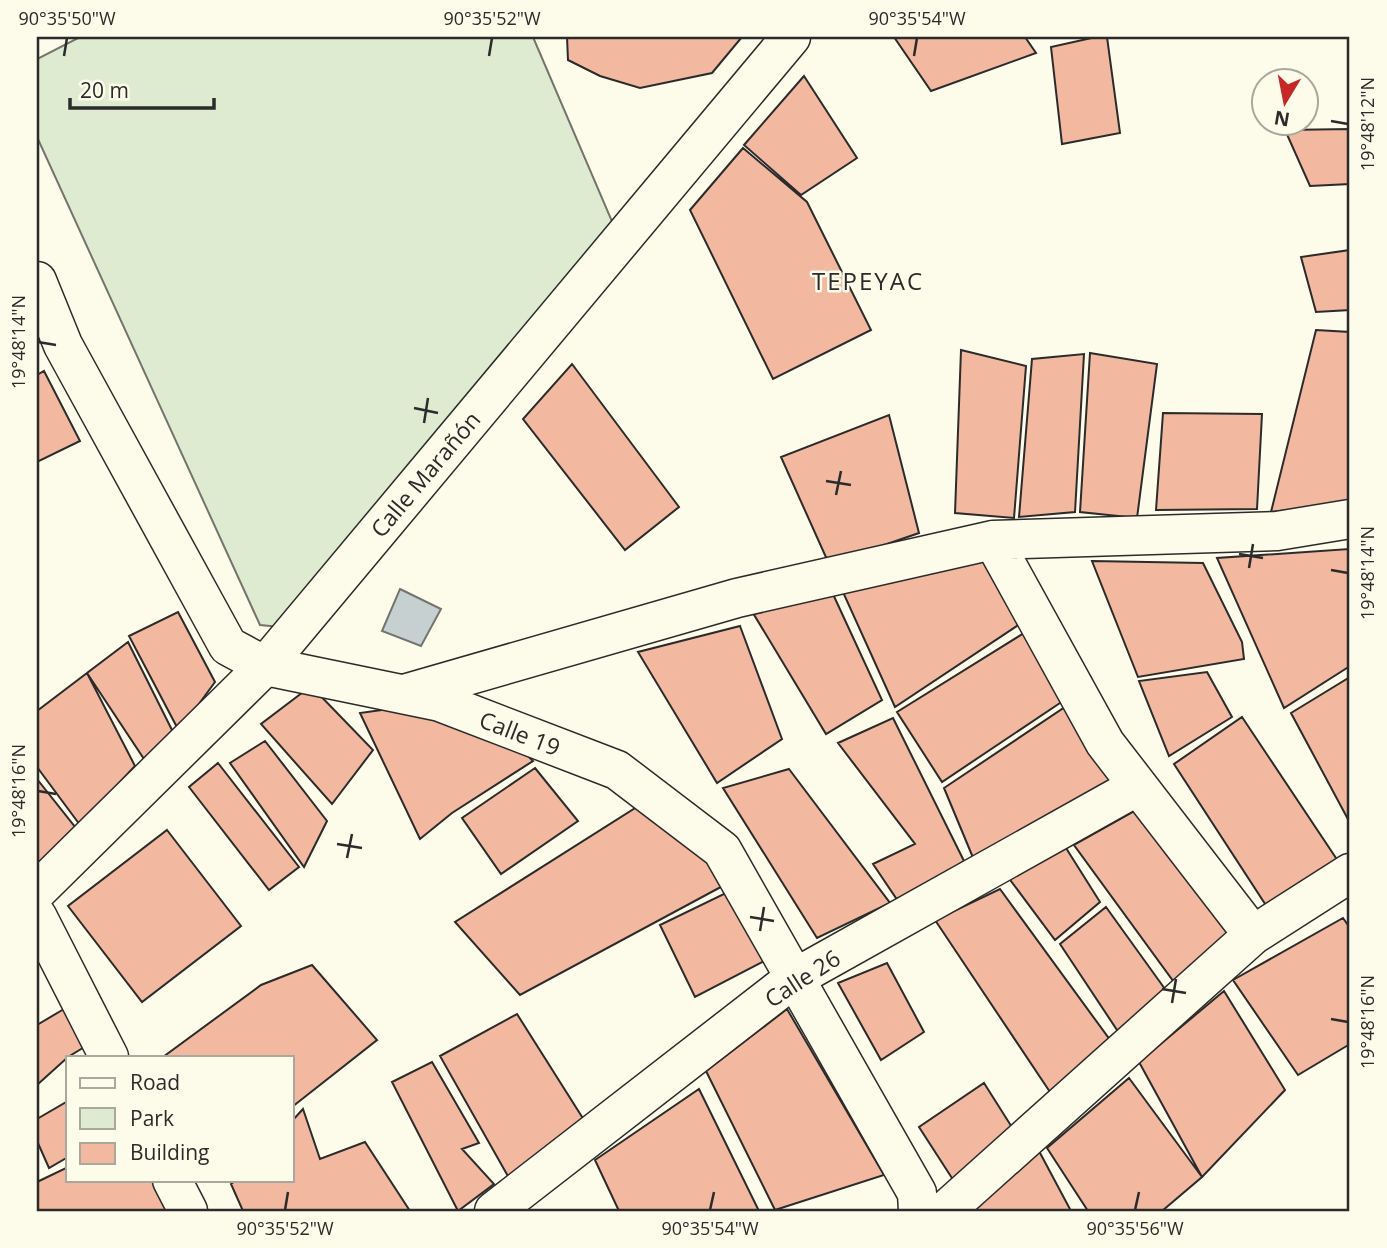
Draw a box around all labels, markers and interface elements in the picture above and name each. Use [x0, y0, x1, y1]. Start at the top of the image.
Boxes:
text: 90°35'50"W [18, 6, 116, 30]
text: 90°35'52"W [443, 6, 541, 30]
text: 90°35'54"W [868, 6, 966, 30]
scale bar [70, 66, 214, 110]
north arrow [1250, 66, 1320, 136]
text: 20 m [80, 76, 129, 104]
text: 19°48'12"N [1355, 77, 1379, 171]
text: N [1272, 105, 1292, 133]
district label: TEPEYAC [812, 264, 924, 297]
text: 19°48'14"N [6, 295, 30, 389]
street label: Calle Marañón [363, 404, 487, 544]
text: 19°48'14"N [1355, 526, 1379, 620]
street label: Calle 19 [475, 703, 565, 763]
text: 19°48'16"N [6, 744, 30, 838]
street label: Calle 26 [758, 942, 846, 1014]
text: 19°48'16"N [1355, 975, 1379, 1069]
legend [66, 1056, 294, 1182]
text: Road [130, 1068, 180, 1096]
text: Park [130, 1104, 174, 1132]
text: Building [130, 1138, 209, 1166]
text: 90°35'52"W [236, 1216, 334, 1240]
text: 90°35'54"W [661, 1216, 759, 1240]
text: 90°35'56"W [1086, 1216, 1184, 1240]

